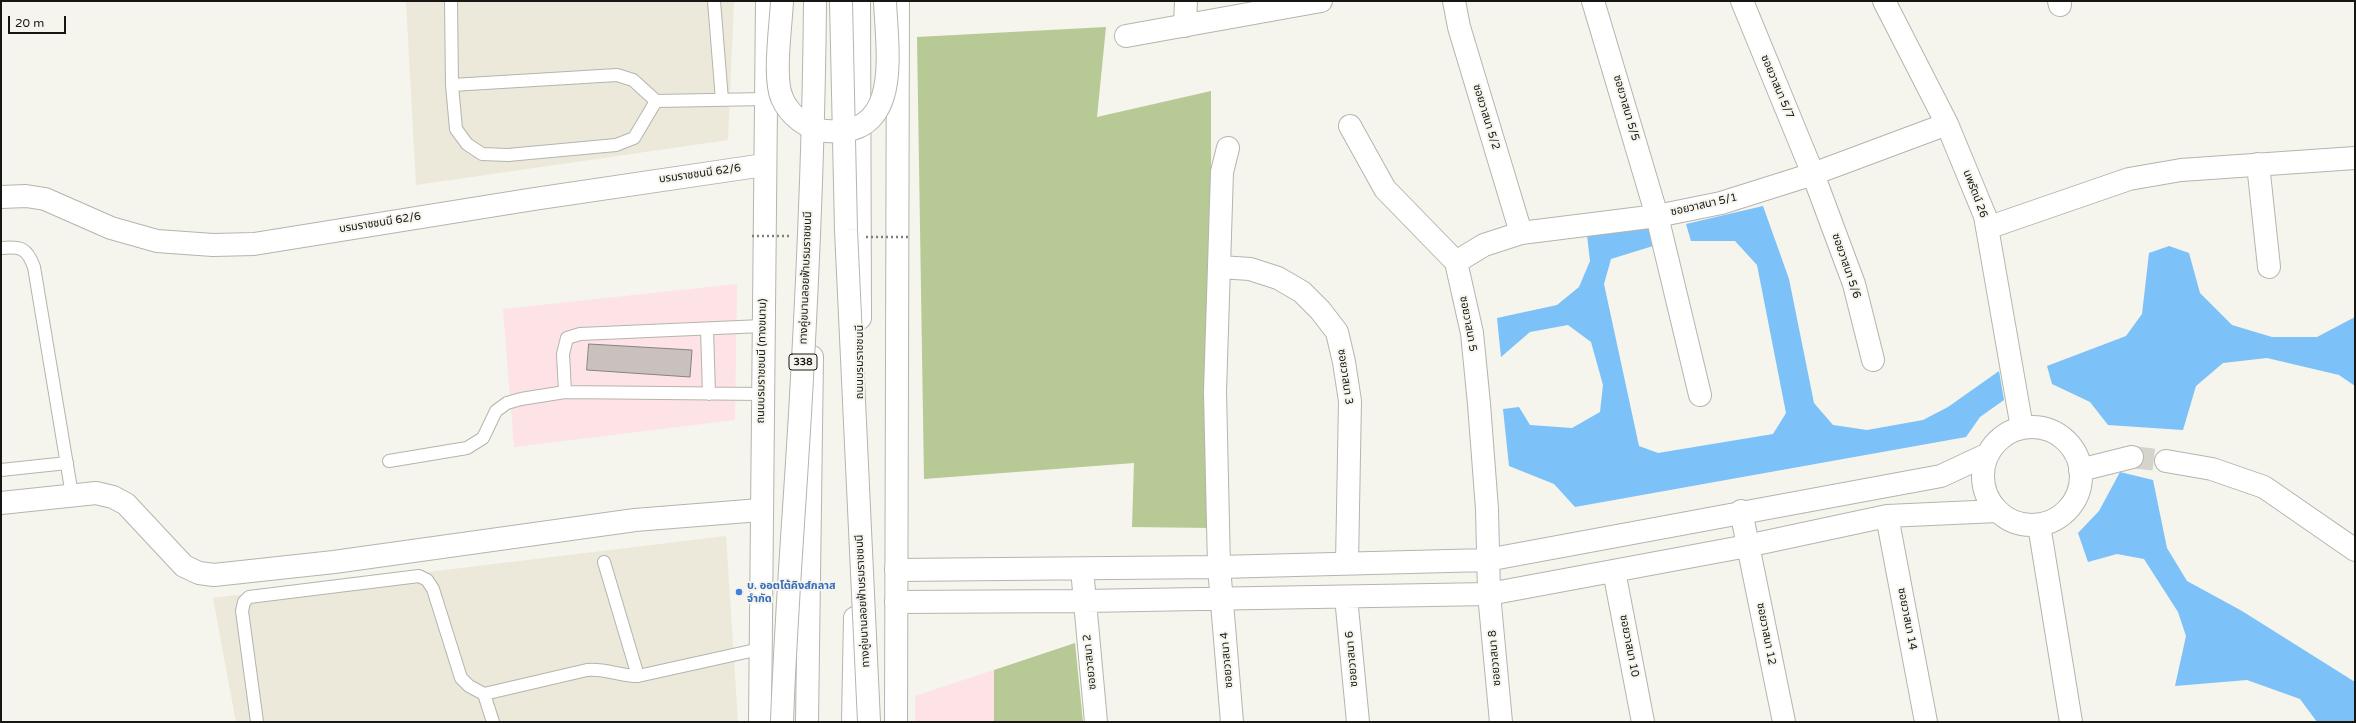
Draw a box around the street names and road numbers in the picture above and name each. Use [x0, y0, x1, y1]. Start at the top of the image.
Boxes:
street label: ซอยวาสนา 5/7 [1758, 53, 1796, 121]
street label: ซอยวาสนา 5/5 [1610, 74, 1642, 142]
street label: ซอยวาสนา 5/2 [1470, 83, 1502, 151]
street label: บรมราชชนนี 62/6 [658, 162, 742, 186]
street label: นพรัตน์ 26 [1960, 168, 1990, 220]
street label: ซอยวาสนา 5/1 [1669, 191, 1739, 219]
street label: บรมราชชนนี 62/6 [338, 210, 422, 236]
street label: ทางคู่ขนานลอยฟ้าบรมราชชนนี [797, 211, 815, 345]
street label: ซอยวาสนา 5/6 [1829, 232, 1863, 300]
street label: ซอยวาสนา 5 [1457, 295, 1479, 353]
street label: ถนนบรมราชชนนี (ทางขนาน) [754, 298, 770, 424]
street label: ถนนบรมราชชนนี [853, 325, 867, 399]
street label: ซอยวาสนา 3 [1335, 348, 1355, 406]
road number: 338 [789, 354, 817, 370]
street label: ทางคู่ขนานลอยฟ้าบรมราชชนนี [853, 534, 873, 668]
street label: ซอยวาสนา 14 [1895, 587, 1919, 651]
street label: ซอยวาสนา 12 [1754, 602, 1778, 666]
street label: ซอยวาสนา 10 [1617, 614, 1641, 678]
street label: ซอยวาสนา 8 [1486, 629, 1504, 687]
street label: ซอยวาสนา 6 [1343, 630, 1361, 688]
street label: ซอยวาสนา 4 [1218, 631, 1236, 689]
street label: ซอยวาสนา 2 [1081, 633, 1099, 691]

